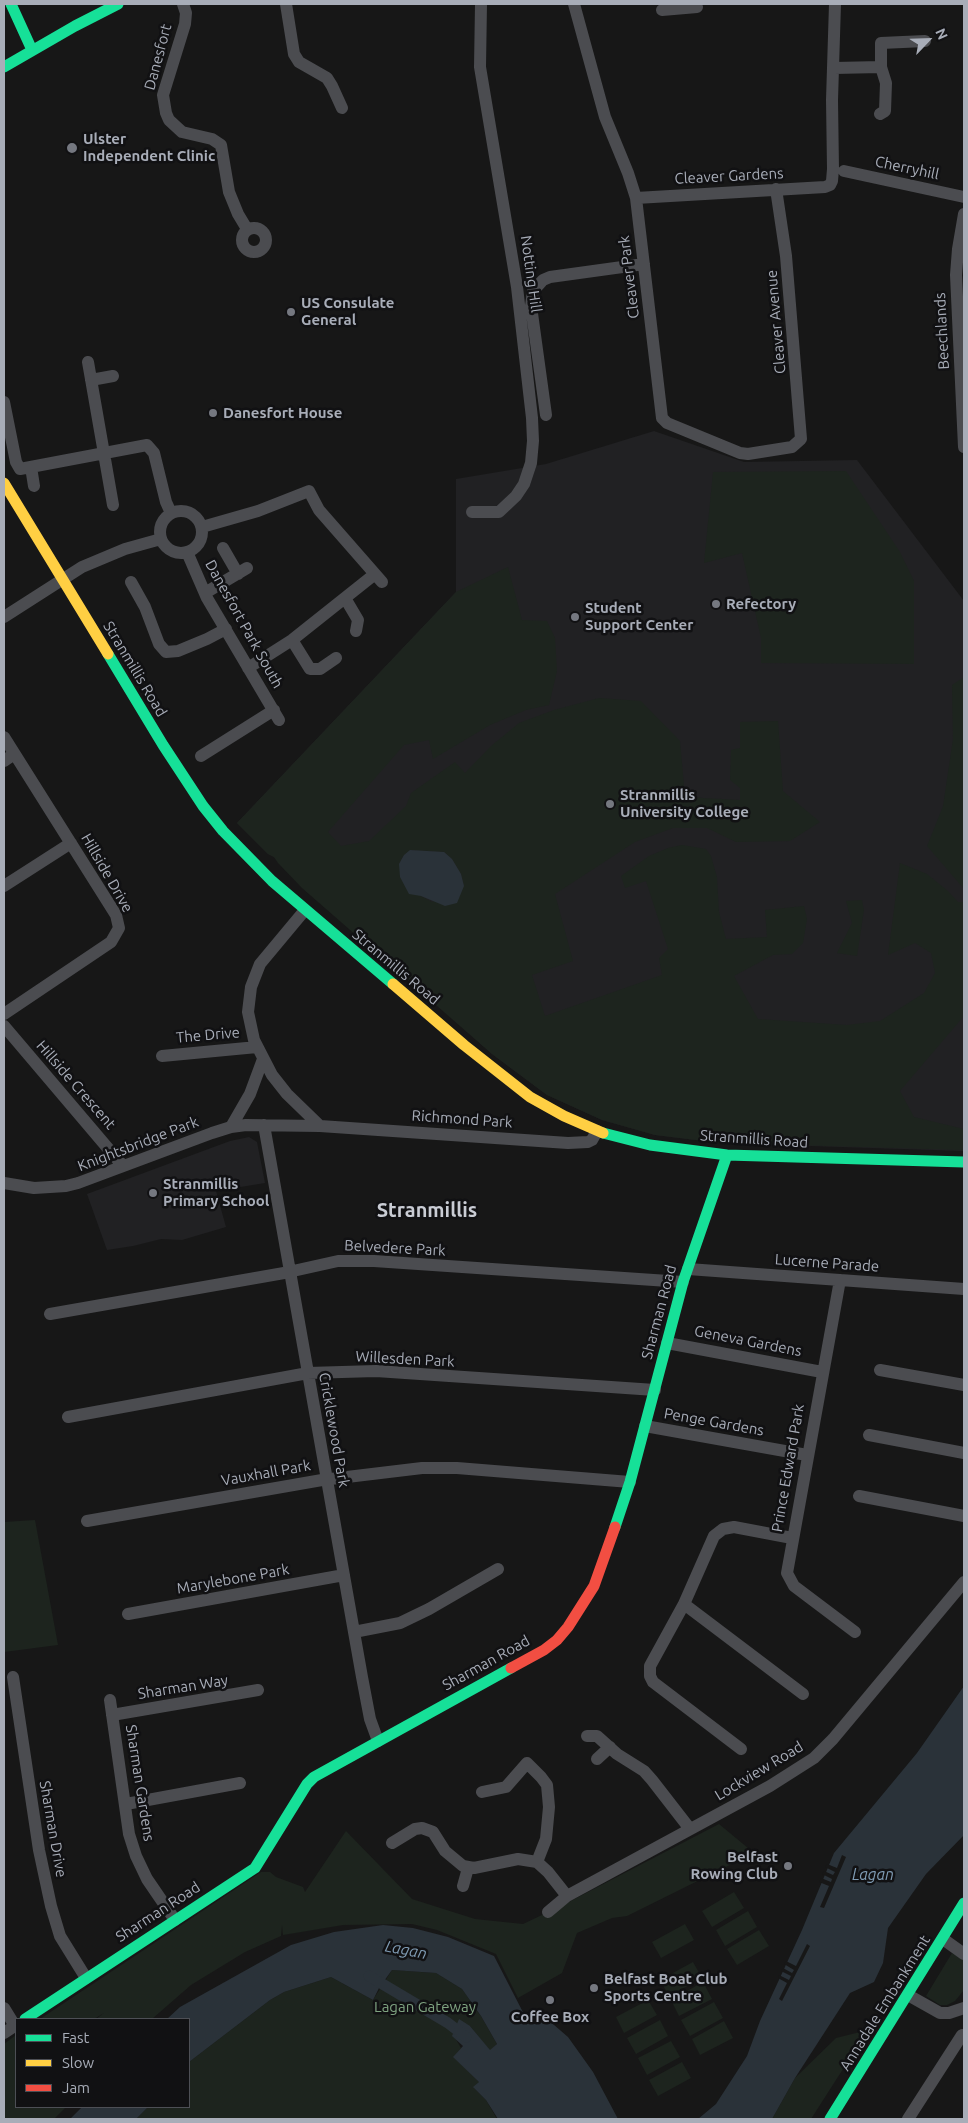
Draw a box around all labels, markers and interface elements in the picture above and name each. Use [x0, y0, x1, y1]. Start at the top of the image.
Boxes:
north arrow [903, 15, 953, 65]
street label: Danesfort [141, 22, 175, 92]
text: N [932, 26, 951, 42]
place label: Ulster Independent Clinic [83, 130, 215, 165]
marker: Ulster Independent Clinic [65, 141, 79, 155]
street label: Cherryhill [873, 152, 941, 184]
street label: Cleaver Gardens [674, 164, 784, 188]
street label: Notting Hill [517, 234, 545, 314]
street label: Cleaver Park [615, 234, 643, 320]
street label: Cleaver Avenue [762, 269, 790, 375]
street label: Beechlands [931, 292, 953, 370]
place label: US Consulate General [301, 294, 394, 329]
marker: US Consulate General [285, 306, 297, 318]
place label: Danesfort House [223, 404, 342, 422]
marker: Danesfort House [207, 407, 219, 419]
street label: Danesfort Park South [201, 557, 287, 691]
place label: Refectory [726, 595, 796, 613]
marker: Refectory [710, 598, 722, 610]
place label: Student Support Center [585, 599, 693, 634]
marker: Student Support Center [569, 611, 581, 623]
street label: Stranmillis Road [99, 618, 171, 720]
place label: Stranmillis University College [620, 786, 749, 821]
marker: Stranmillis University College [604, 798, 616, 810]
street label: Hillside Drive [77, 830, 137, 916]
street label: Stranmillis Road [349, 925, 443, 1009]
street label: The Drive [175, 1023, 241, 1047]
street label: Hillside Crescent [32, 1037, 120, 1133]
street label: Richmond Park [411, 1107, 513, 1131]
street label: Knightsbridge Park [75, 1113, 201, 1175]
street label: Stranmillis Road [699, 1126, 809, 1152]
place label: Stranmillis Primary School [163, 1175, 269, 1210]
marker: Stranmillis Primary School [147, 1187, 159, 1199]
district label: Stranmillis [377, 1198, 477, 1222]
street label: Belvedere Park [344, 1236, 446, 1260]
street label: Lucerne Parade [774, 1250, 880, 1276]
street label: Sharman Road [638, 1263, 680, 1361]
street label: Geneva Gardens [693, 1322, 803, 1360]
street label: Willesden Park [355, 1347, 455, 1371]
street label: Cricklewood Park [315, 1371, 353, 1489]
street label: Prince Edward Park [768, 1403, 808, 1533]
street label: Penge Gardens [663, 1404, 765, 1440]
street label: Vauxhall Park [220, 1456, 312, 1490]
street label: Marylebone Park [175, 1560, 291, 1598]
street label: Sharman Road [439, 1632, 533, 1694]
street label: Sharman Way [137, 1671, 229, 1703]
street label: Sharman Gardens [122, 1723, 158, 1843]
street label: Lockview Road [712, 1738, 806, 1804]
street label: Sharman Drive [36, 1779, 70, 1879]
place label: Belfast Rowing Club [691, 1848, 778, 1883]
marker: Belfast Rowing Club [782, 1860, 794, 1872]
water label: Lagan [852, 1865, 894, 1885]
street label: Sharman Road [112, 1878, 204, 1946]
street label: Annadale Embankment [836, 1932, 934, 2074]
water label: Lagan [384, 1937, 428, 1963]
place label: Belfast Boat Club Sports Centre [604, 1970, 727, 2005]
marker: Belfast Boat Club Sports Centre [588, 1982, 600, 1994]
marker: Coffee Box [544, 1994, 556, 2006]
park label: Lagan Gateway [374, 1998, 476, 2016]
place label: Coffee Box [511, 2008, 589, 2026]
legend [15, 2018, 190, 2108]
text: Fast [62, 2029, 89, 2046]
text: Slow [62, 2054, 94, 2071]
text: Jam [62, 2079, 90, 2096]

